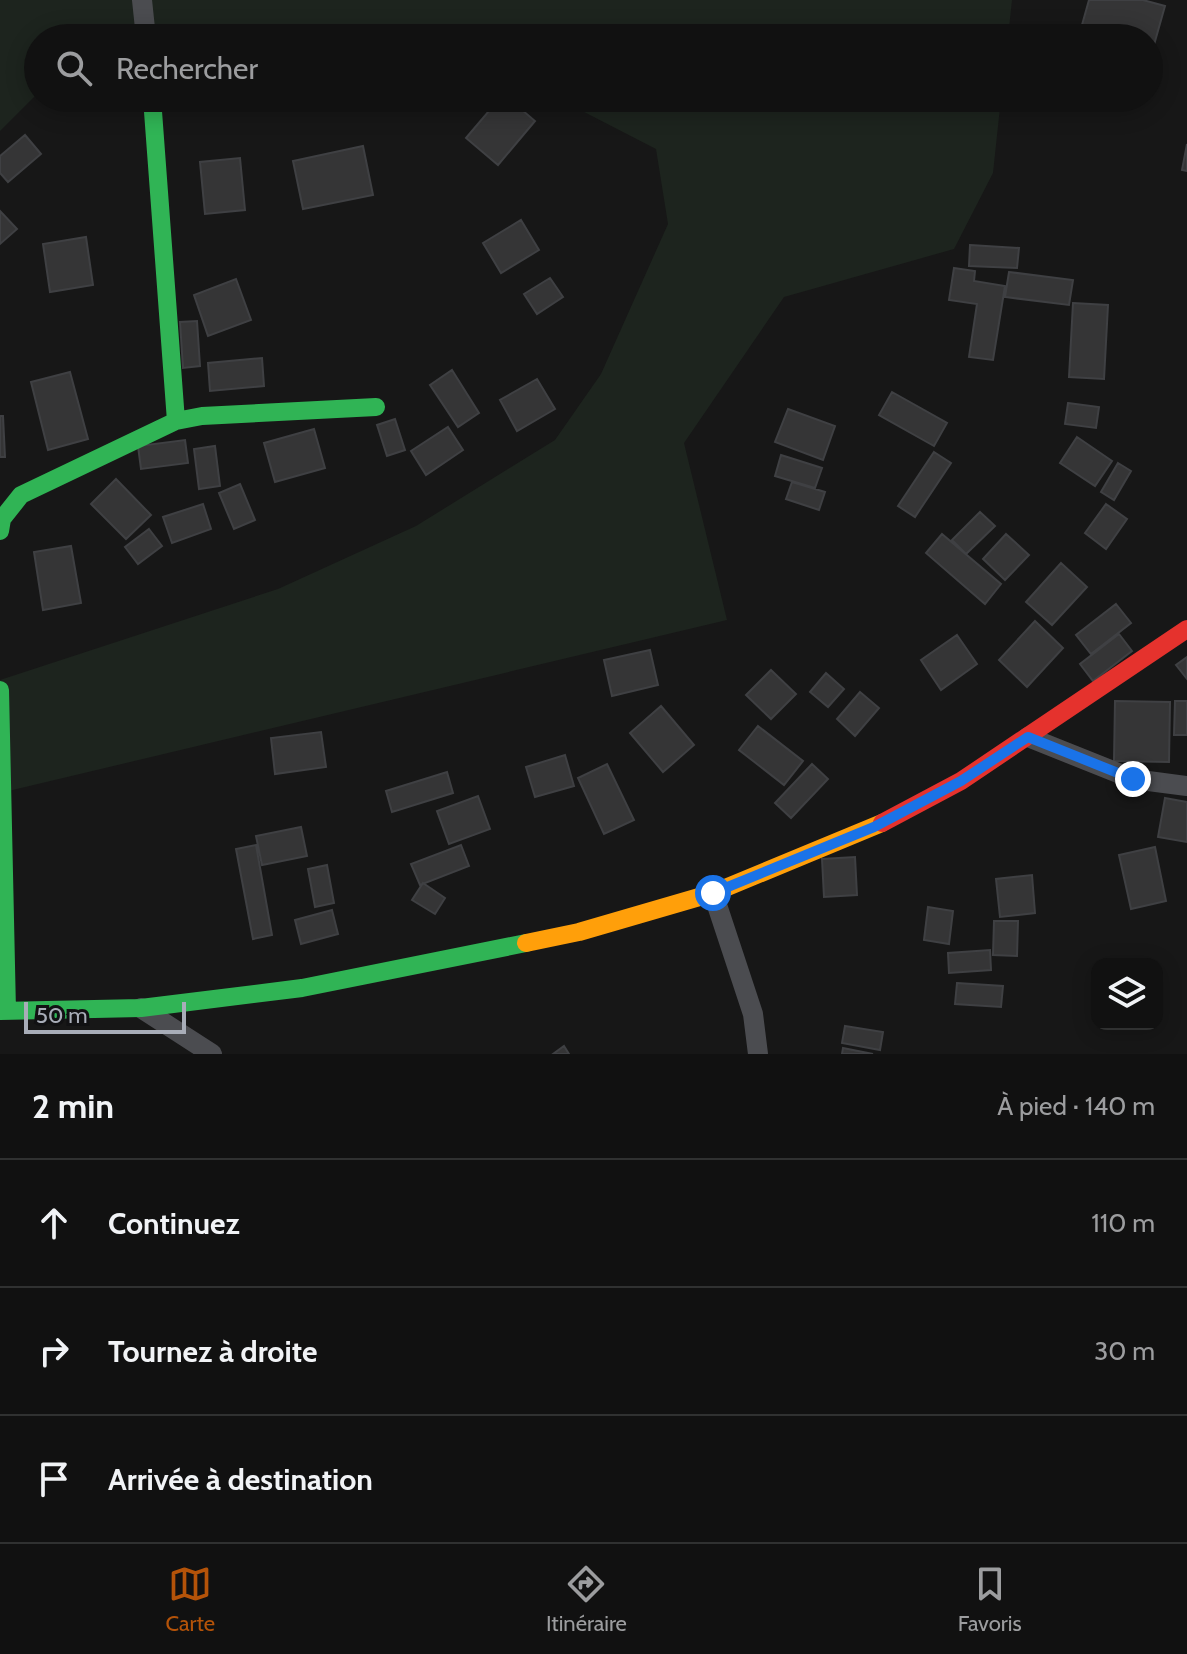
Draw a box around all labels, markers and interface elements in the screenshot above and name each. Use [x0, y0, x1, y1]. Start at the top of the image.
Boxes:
search box [24, 24, 1163, 112]
icon: search [52, 46, 96, 90]
text: Rechercher [116, 50, 258, 87]
route end [1115, 761, 1151, 797]
route start [695, 875, 731, 911]
map controls [1091, 958, 1163, 1030]
button: layers [1091, 958, 1163, 1030]
scale bar [24, 998, 186, 1034]
text: 50 m [36, 1002, 88, 1029]
text: 2 min [32, 1085, 114, 1127]
text: À pied · 140 m [997, 1090, 1155, 1122]
icon: ahead [32, 1201, 76, 1245]
text: Continuez [108, 1205, 240, 1242]
text: 110 m [1091, 1207, 1155, 1239]
icon: right [32, 1329, 76, 1373]
text: Tournez à droite [108, 1333, 317, 1370]
text: 30 m [1094, 1335, 1155, 1367]
icon: arrive [32, 1457, 76, 1501]
text: Arrivée à destination [108, 1461, 373, 1498]
tab: Carte [165, 1562, 215, 1637]
tab: Itinéraire [546, 1562, 627, 1637]
tab: Favoris [958, 1562, 1022, 1637]

